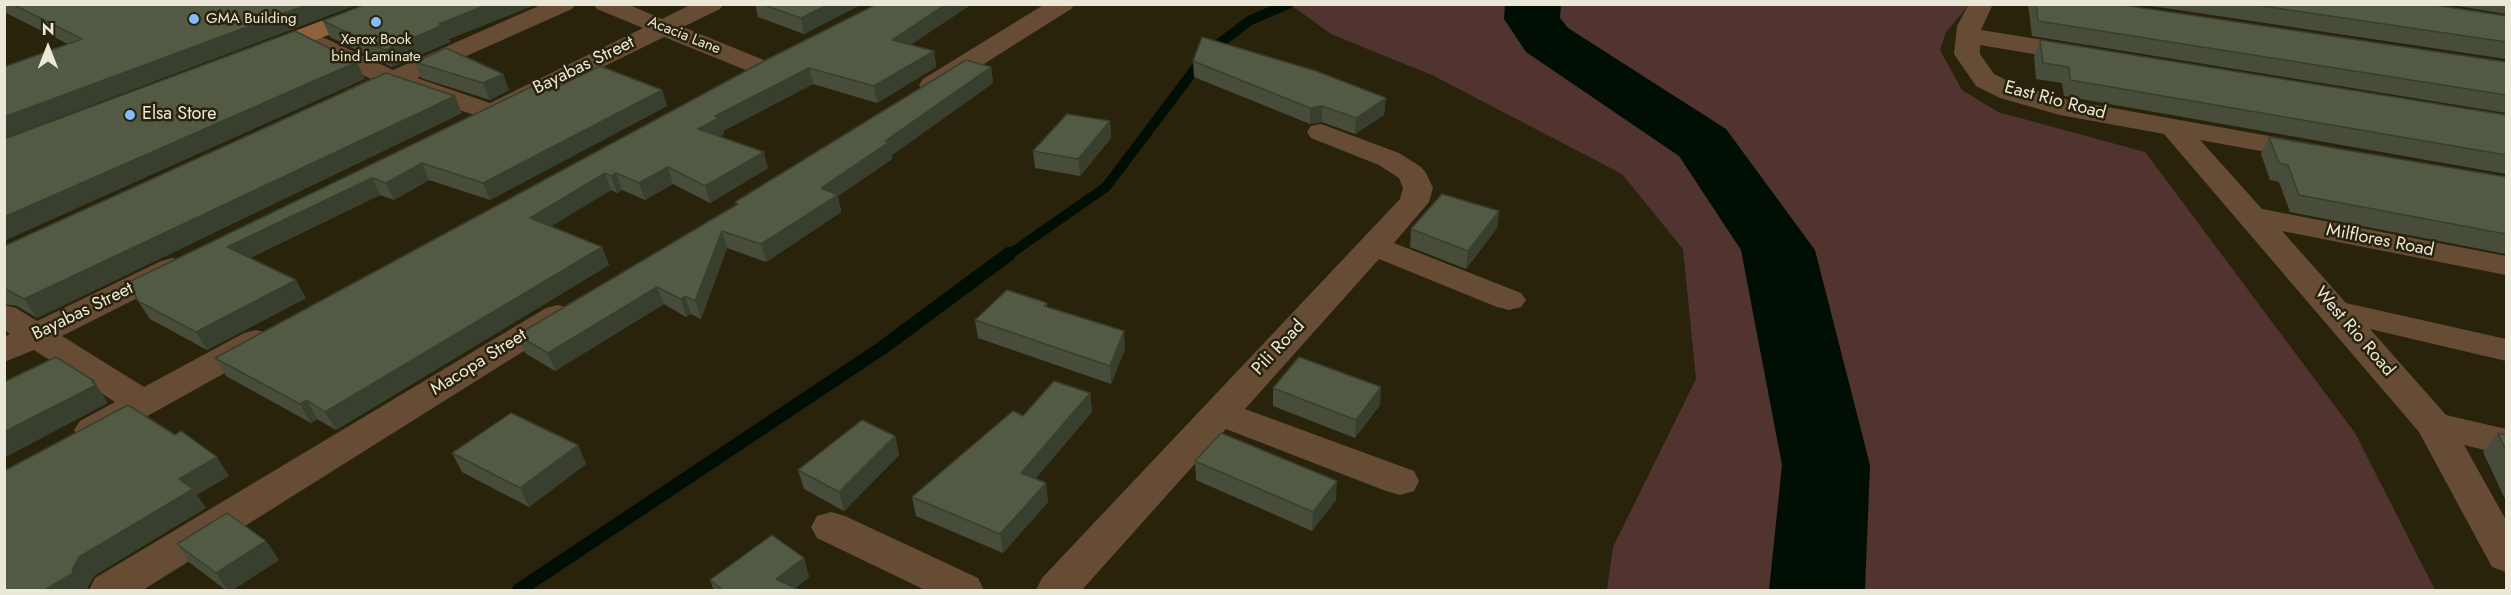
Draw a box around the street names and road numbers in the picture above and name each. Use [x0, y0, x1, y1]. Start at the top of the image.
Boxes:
street label: Acacia Lane [645, 13, 723, 59]
street label: Bayabas Street [530, 32, 638, 100]
street label: East Rio Road [2002, 77, 2108, 125]
street label: Milflores Road [2324, 220, 2436, 262]
street label: Bayabas Street [29, 278, 137, 346]
street label: West Rio Road [2309, 283, 2399, 381]
street label: Pili Road [1248, 316, 1310, 380]
street label: Macopa Street [427, 325, 531, 401]

